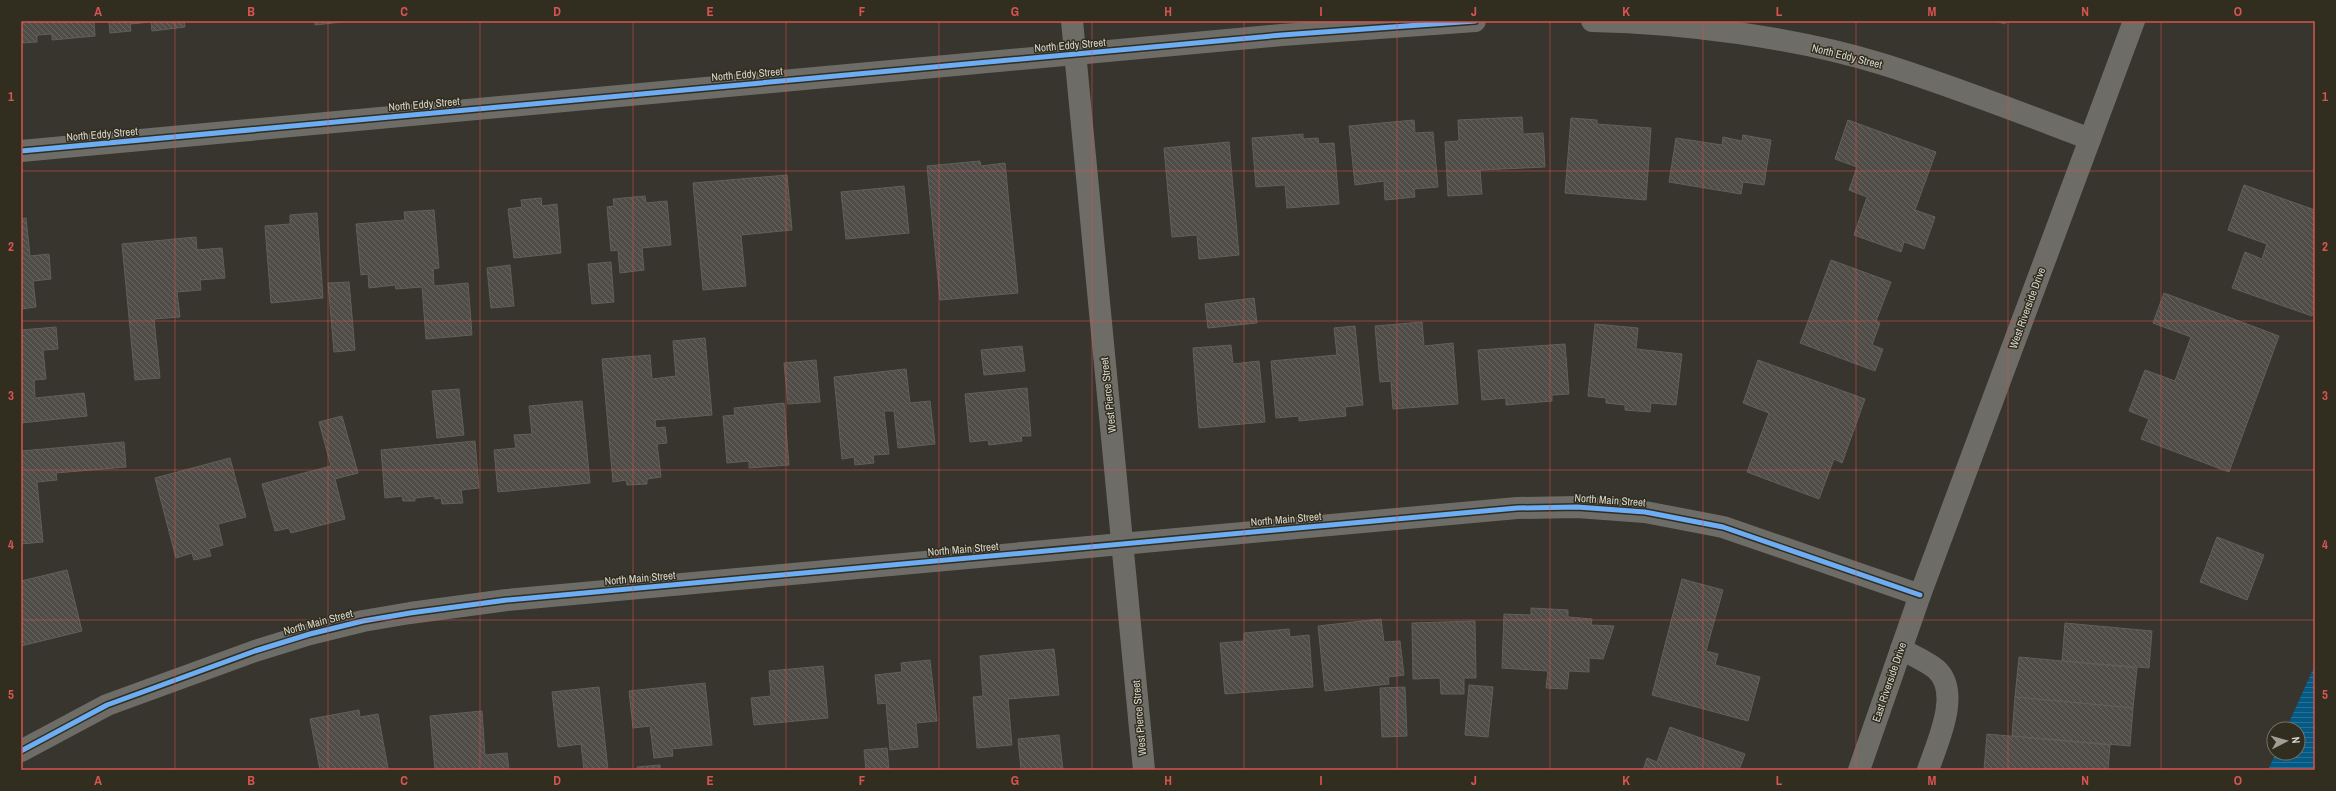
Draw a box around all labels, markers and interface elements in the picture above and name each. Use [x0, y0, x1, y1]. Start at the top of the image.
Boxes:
text: A [94, 3, 102, 20]
text: B [247, 3, 255, 20]
text: C [400, 3, 408, 20]
text: D [553, 3, 561, 20]
text: E [706, 3, 714, 20]
text: F [859, 3, 866, 20]
text: G [1011, 3, 1019, 20]
text: H [1164, 3, 1172, 20]
text: I [1320, 3, 1323, 20]
text: J [1471, 3, 1477, 20]
text: K [1622, 3, 1630, 20]
text: L [1776, 3, 1783, 20]
text: M [1928, 3, 1937, 20]
text: N [2081, 3, 2089, 20]
text: O [2234, 3, 2242, 20]
street label: North Eddy Street [1034, 35, 1107, 55]
street label: North Eddy Street [1811, 41, 1884, 72]
street label: North Eddy Street [711, 64, 784, 84]
text: 1 [8, 88, 14, 105]
text: 1 [2322, 88, 2328, 105]
street label: North Eddy Street [388, 94, 461, 114]
street label: North Eddy Street [66, 124, 139, 144]
text: 2 [8, 238, 14, 255]
text: 2 [2322, 238, 2328, 255]
street label: West Riverside Drive [2006, 265, 2048, 351]
street label: West Pierce Street [1097, 356, 1119, 433]
text: 3 [8, 387, 14, 404]
text: 3 [2322, 387, 2328, 404]
street label: North Main Street [1574, 491, 1646, 509]
street label: North Main Street [1250, 509, 1323, 529]
text: 4 [8, 536, 14, 553]
text: 4 [2322, 536, 2328, 553]
street label: North Main Street [927, 539, 1000, 559]
street label: North Main Street [604, 568, 677, 588]
street label: North Main Street [282, 606, 355, 638]
street label: East Riverside Drive [1869, 640, 1909, 724]
street label: West Pierce Street [1129, 679, 1149, 756]
text: 5 [8, 686, 14, 703]
text: 5 [2322, 686, 2328, 703]
north arrow [2266, 721, 2306, 761]
text: N [2289, 736, 2303, 744]
text: A [94, 772, 102, 789]
text: B [247, 772, 255, 789]
text: C [400, 772, 408, 789]
text: D [553, 772, 561, 789]
text: E [706, 772, 714, 789]
text: F [859, 772, 866, 789]
text: G [1011, 772, 1019, 789]
text: H [1164, 772, 1172, 789]
text: I [1320, 772, 1323, 789]
text: J [1471, 772, 1477, 789]
text: K [1622, 772, 1630, 789]
text: L [1776, 772, 1783, 789]
text: M [1928, 772, 1937, 789]
text: N [2081, 772, 2089, 789]
text: O [2234, 772, 2242, 789]

